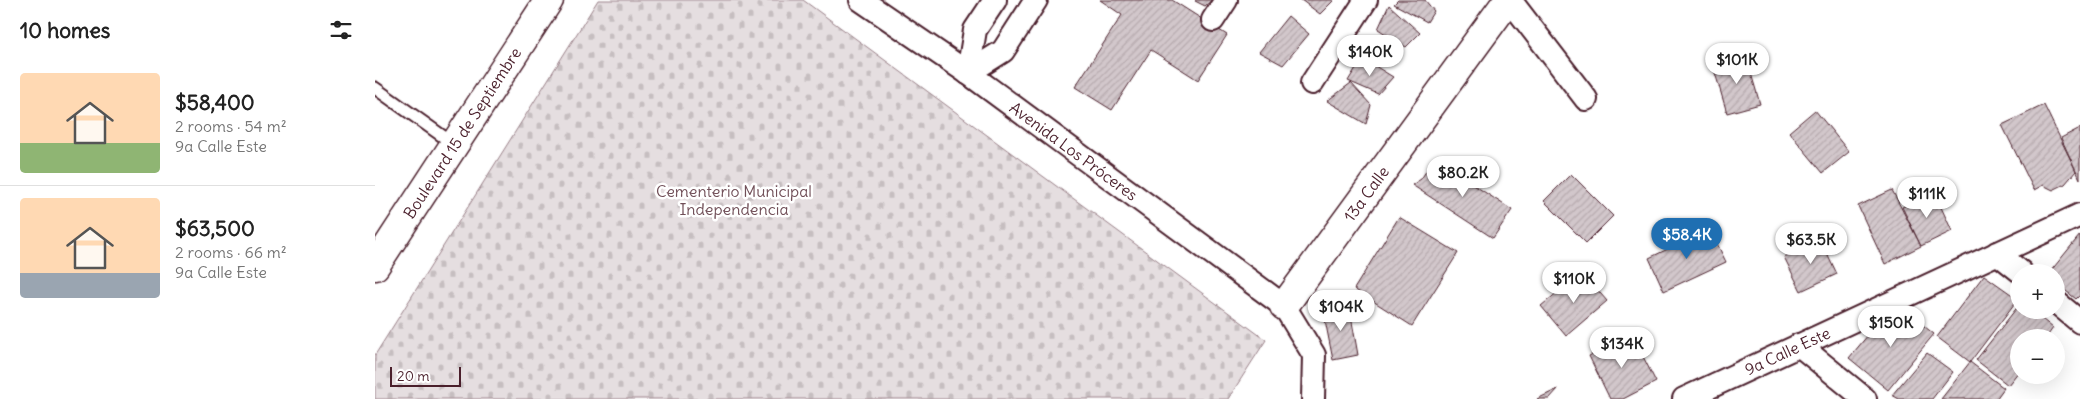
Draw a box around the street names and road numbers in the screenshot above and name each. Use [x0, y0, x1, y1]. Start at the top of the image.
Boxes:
street label: Boulevard 15 de Septiembre [399, 44, 525, 222]
street label: Avenida Los Próceres [1006, 97, 1142, 205]
street label: 13a Calle [1339, 162, 1393, 225]
street label: 9a Calle Este [1742, 323, 1833, 379]

